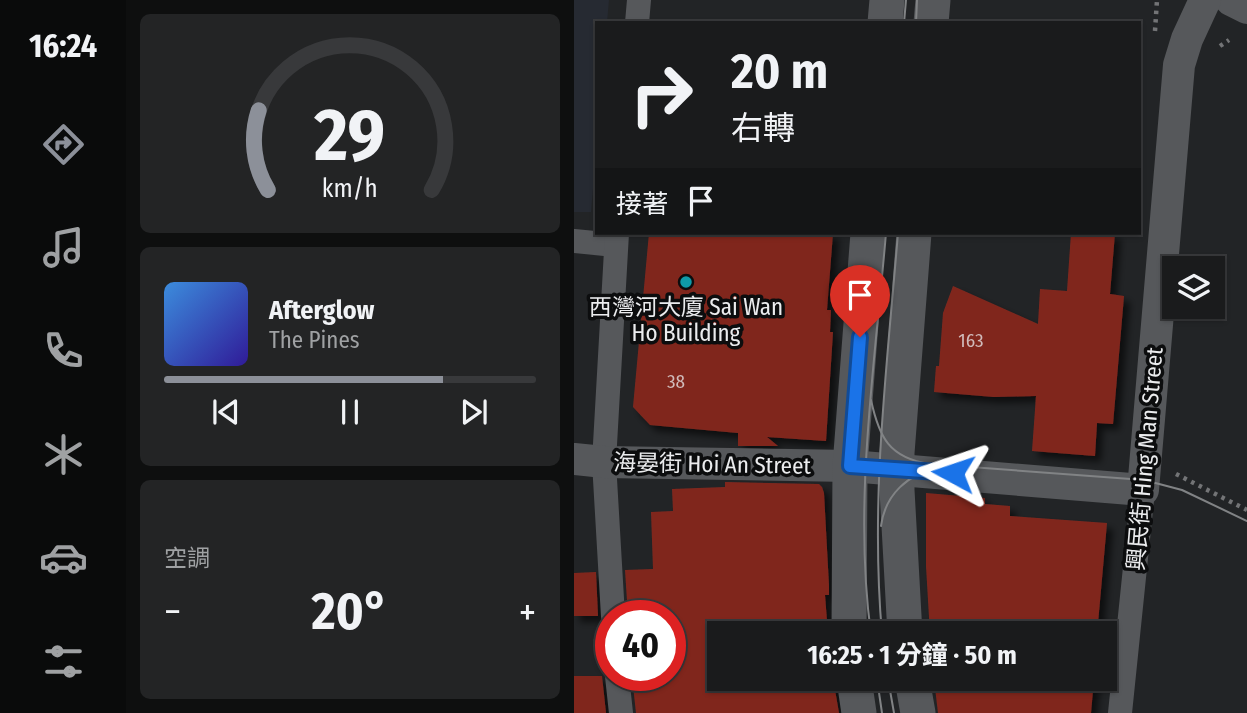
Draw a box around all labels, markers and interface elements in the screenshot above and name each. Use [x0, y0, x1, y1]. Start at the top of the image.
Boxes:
text: 16:24 [29, 27, 97, 65]
text: 20 m [731, 42, 828, 101]
icon: right [616, 49, 707, 140]
text: 29 [314, 92, 385, 179]
text: 右轉 [731, 109, 795, 147]
icon: directions [39, 120, 88, 169]
text: km/h [322, 173, 378, 203]
icon: arrive [682, 182, 720, 220]
text: 接著 [616, 189, 668, 220]
icon: music [39, 223, 88, 272]
map controls [1162, 256, 1225, 319]
button: layers [1162, 256, 1225, 319]
pin [830, 265, 890, 337]
marker: 西灣河大廈 Sai Wan Ho Building [678, 274, 694, 290]
icon: arrive [841, 276, 879, 314]
place label: 西灣河大廈 Sai Wan Ho Building [589, 293, 783, 347]
text: Afterglow [269, 295, 374, 326]
icon: phone [39, 326, 88, 375]
text: The Pines [269, 326, 360, 354]
house number: 163 [958, 329, 984, 352]
street label: 興民街 Hing Man Street [1121, 346, 1169, 572]
house number: 38 [667, 370, 685, 393]
icon: previous [207, 393, 245, 431]
icon: pause [331, 393, 369, 431]
icon: next [455, 393, 493, 431]
icon: climate [39, 430, 88, 479]
position arrow [916, 436, 990, 510]
street label: 海晏街 Hoi An Street [613, 448, 812, 480]
icon: car [39, 533, 88, 582]
text: 空調 [164, 544, 210, 572]
text: 20° [312, 580, 388, 643]
text: − [164, 589, 181, 635]
text: + [519, 589, 536, 635]
speed limit sign: 40 [595, 600, 686, 691]
icon: filters [39, 637, 88, 686]
text: 16:25 · 1 分鐘 · 50 m [807, 640, 1017, 671]

